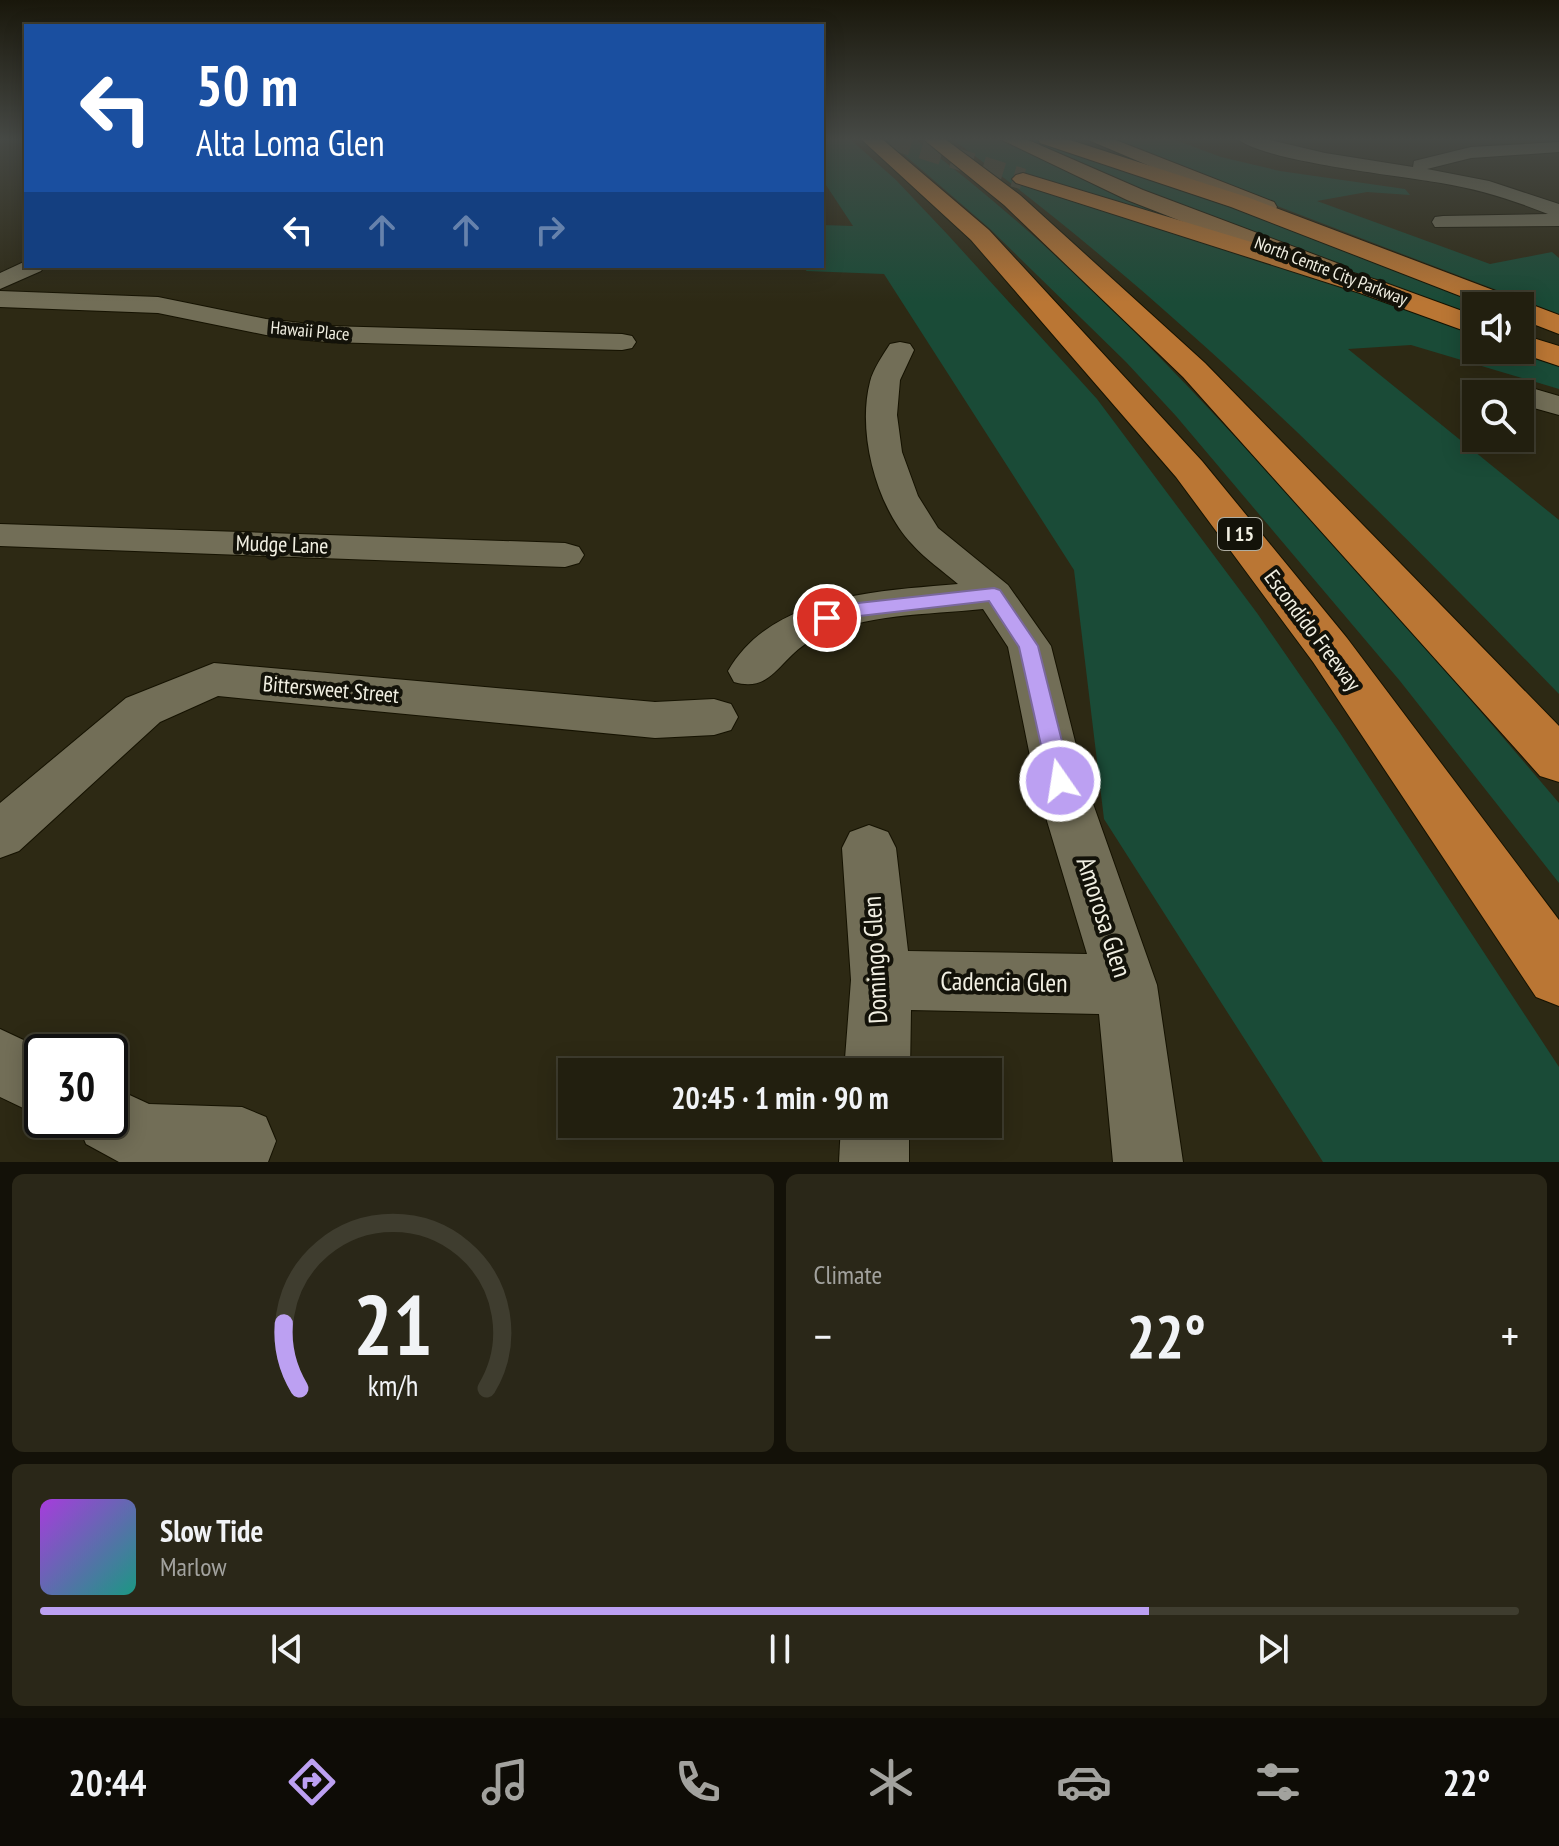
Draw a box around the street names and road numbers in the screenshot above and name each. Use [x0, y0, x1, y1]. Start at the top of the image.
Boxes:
street label: North Centre City Parkway [1251, 231, 1411, 310]
street label: Hawaii Place [270, 316, 351, 345]
road number: I 15 [1218, 518, 1262, 550]
street label: Mudge Lane [235, 528, 329, 560]
street label: Escondido Freeway [1258, 564, 1368, 697]
street label: Bittersweet Street [262, 669, 400, 709]
street label: Amorosa Glen [1070, 853, 1139, 981]
street label: Domingo Glen [855, 895, 894, 1025]
street label: Cadencia Glen [940, 964, 1068, 999]

